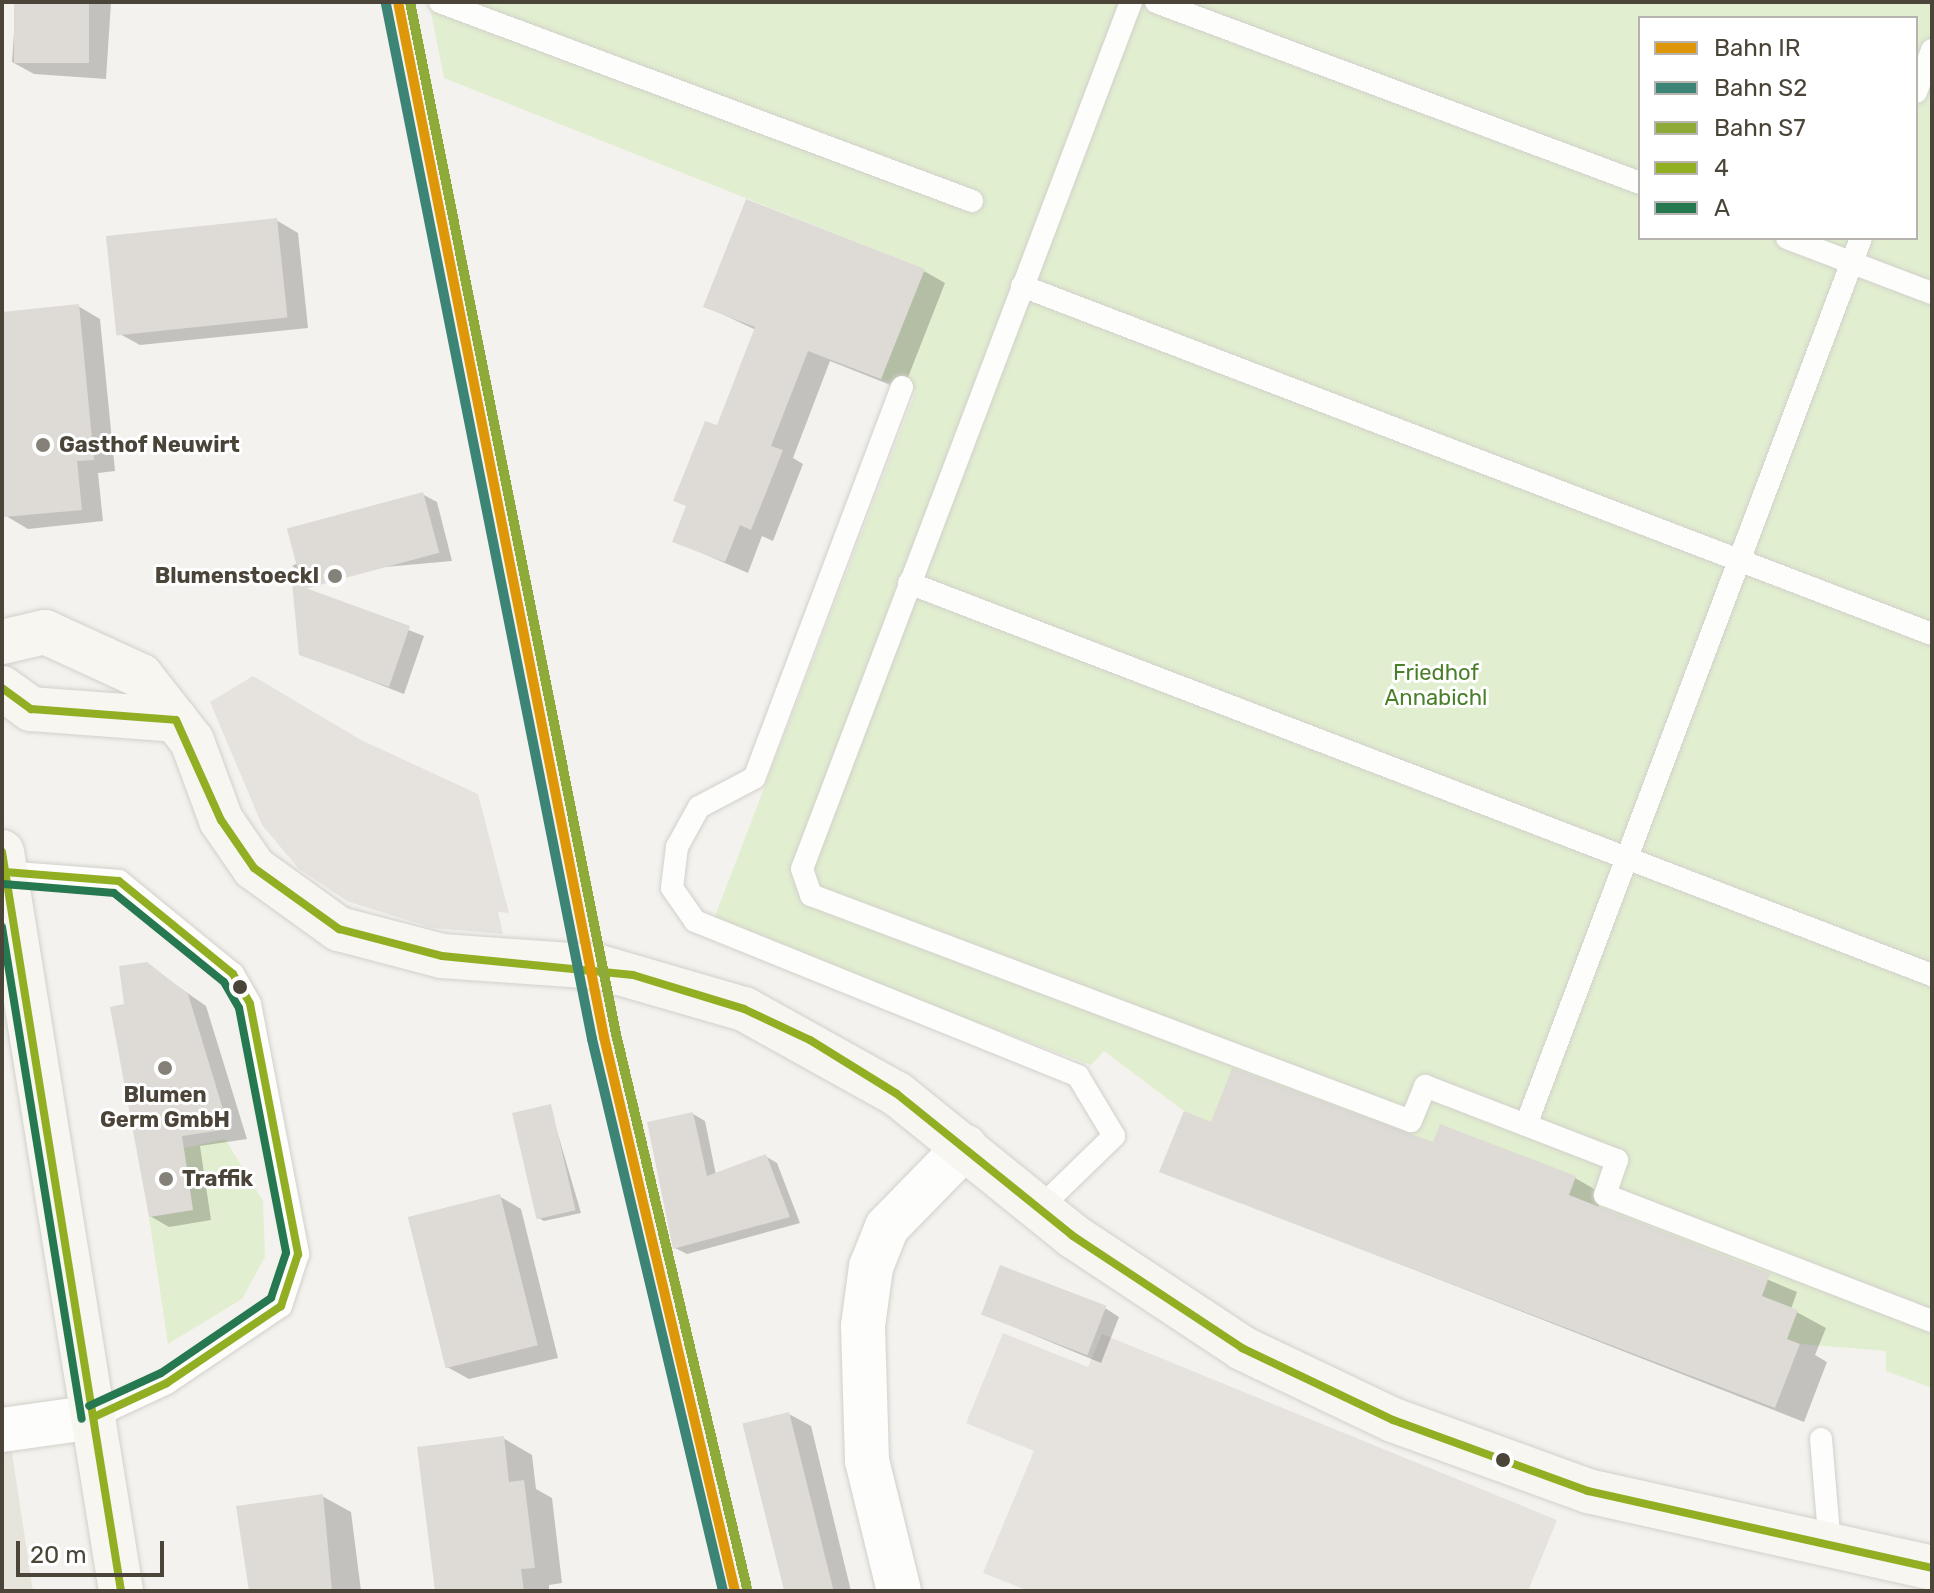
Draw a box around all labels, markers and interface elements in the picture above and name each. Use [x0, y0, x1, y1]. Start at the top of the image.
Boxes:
legend [1638, 16, 1918, 240]
text: Bahn IR [1714, 34, 1801, 62]
text: Bahn S2 [1714, 74, 1807, 102]
text: Bahn S7 [1714, 114, 1806, 142]
text: 4 [1714, 154, 1729, 182]
text: A [1714, 194, 1730, 222]
place label: Gasthof Neuwirt [59, 432, 240, 458]
marker: Gasthof Neuwirt [34, 436, 52, 454]
place label: Blumenstoeckl [155, 563, 319, 589]
marker: Blumenstoeckl [326, 567, 344, 585]
park label: Friedhof Annabichl [1385, 659, 1487, 710]
unlabelled marker [232, 979, 248, 995]
marker: Blumen Germ GmbH [156, 1059, 174, 1077]
place label: Blumen Germ GmbH [100, 1081, 230, 1132]
place label: Traffik [182, 1166, 253, 1192]
marker: Traffik [157, 1170, 175, 1188]
unlabelled marker [1495, 1452, 1511, 1468]
scale bar [20, 1525, 168, 1575]
text: 20 m [30, 1541, 87, 1569]

